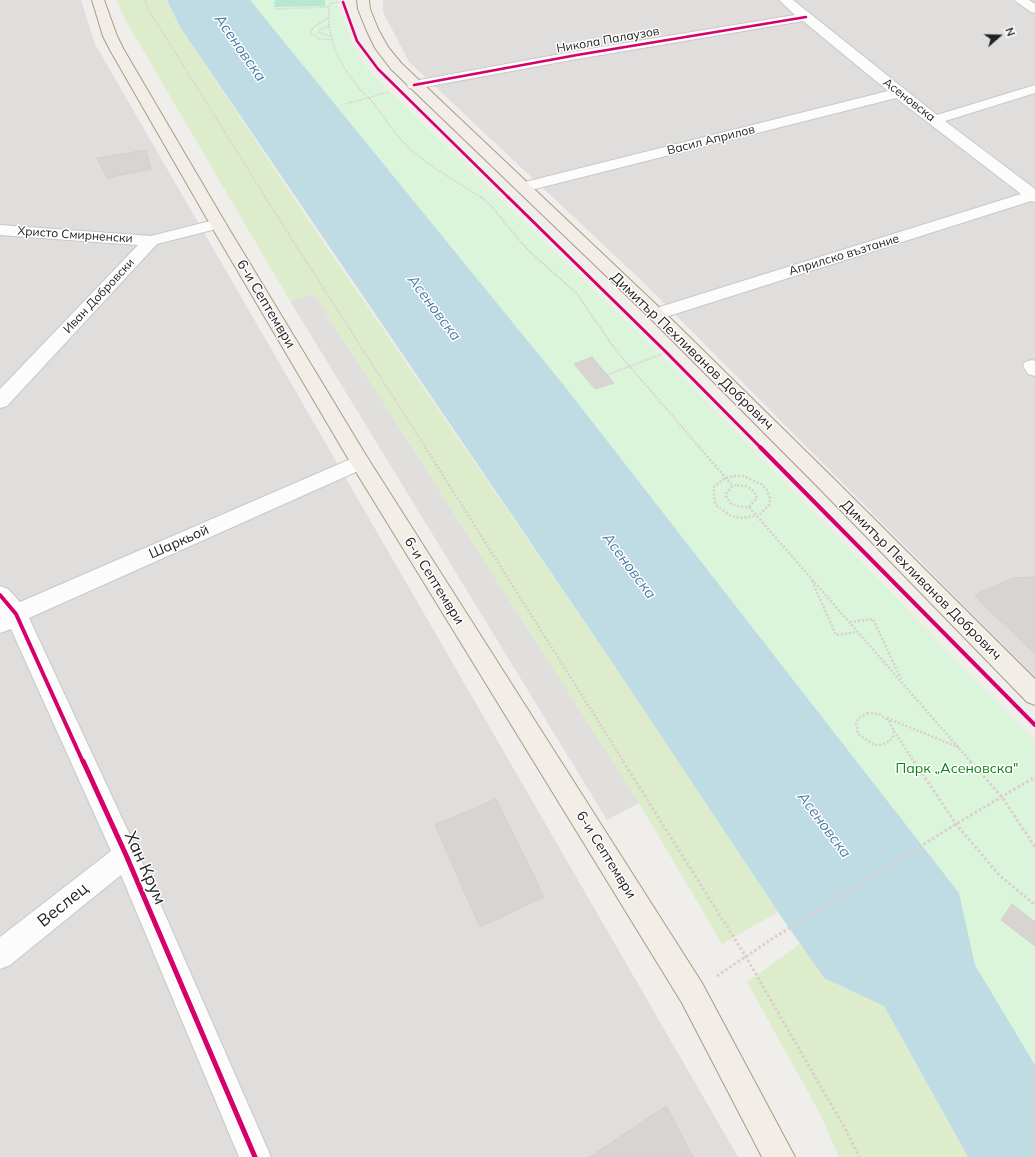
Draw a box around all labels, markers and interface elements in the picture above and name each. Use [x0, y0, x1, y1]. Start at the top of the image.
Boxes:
water label: Асеновска [210, 11, 270, 85]
north arrow [979, 16, 1019, 56]
street label: Никола Палаузов [555, 24, 661, 56]
text: N [1002, 26, 1018, 38]
street label: Асеновска [880, 75, 938, 125]
street label: Васил Априлов [666, 122, 756, 158]
street label: Христо Смирненски [17, 224, 133, 246]
street label: Априлско възтание [787, 231, 901, 279]
street label: Иван Добровски [60, 255, 138, 337]
street label: 6-и Септември [233, 257, 299, 351]
street label: Димитър Пехливанов Добрович [607, 269, 777, 433]
water label: Асеновска [403, 272, 465, 344]
street label: Димитър Пехливанов Добрович [837, 496, 1005, 664]
street label: Шаркьой [146, 521, 212, 563]
water label: Асеновска [598, 530, 660, 602]
street label: 6-и Септември [400, 534, 468, 628]
park label: Парк „Асеновска" [896, 761, 1018, 777]
water label: Асеновска [793, 789, 855, 861]
street label: 6-и Септември [572, 808, 640, 902]
street label: Хан Крум [120, 828, 170, 908]
street label: Веслец [34, 878, 92, 932]

